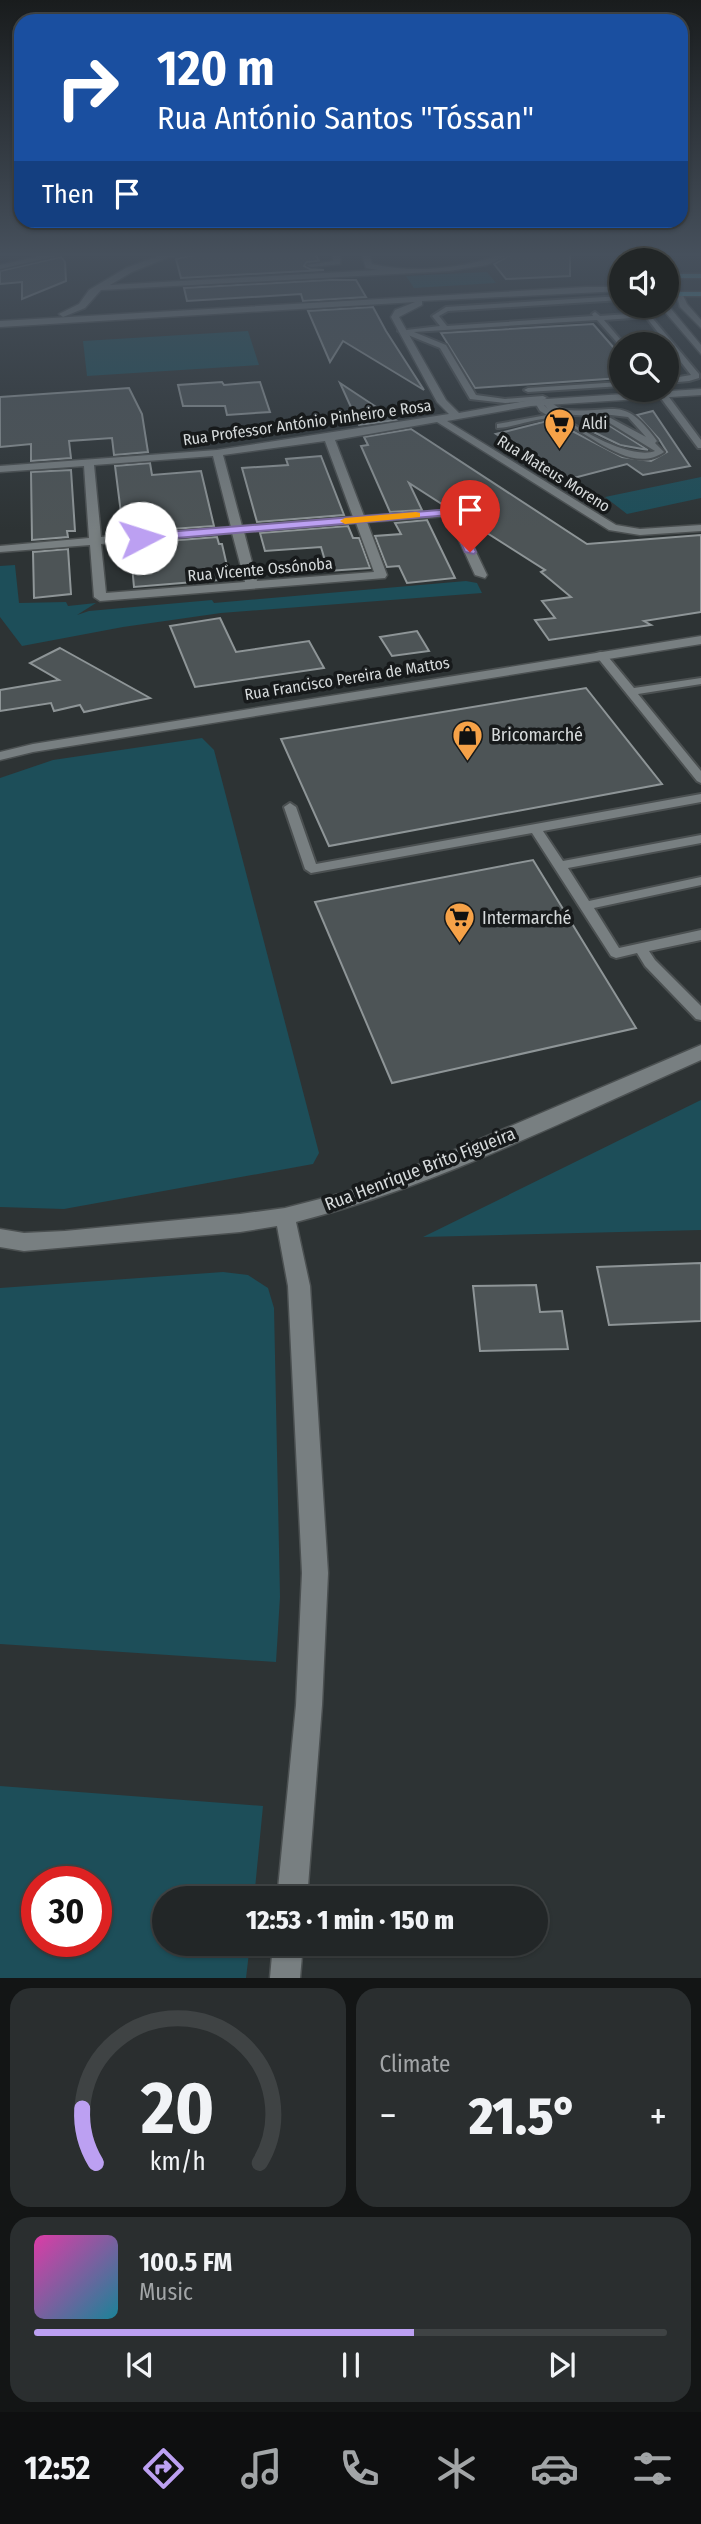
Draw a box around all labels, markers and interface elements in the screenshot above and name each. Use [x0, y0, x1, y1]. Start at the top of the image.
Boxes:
text: 120 m [157, 39, 275, 98]
icon: right [42, 42, 133, 133]
text: Rua António Santos "Tóssan" [157, 99, 534, 137]
icon: arrive [108, 175, 146, 213]
text: Then [42, 179, 94, 210]
map controls [609, 248, 679, 402]
button: sound [609, 248, 679, 318]
button: search [609, 332, 679, 402]
street label: Rua Professor António Pinheiro e Rosa [182, 396, 433, 449]
supermarket icon: Aldi [542, 406, 576, 450]
place label: Aldi [582, 414, 607, 433]
street label: Rua Mateus Moreno [494, 431, 614, 516]
pin [440, 480, 500, 552]
icon: arrive [451, 491, 489, 529]
position arrow [104, 501, 178, 575]
street label: Rua Vicente Ossónoba [187, 554, 333, 585]
street label: Rua Francisco Pereira de Mattos [243, 653, 451, 704]
shop icon: Bricomarché [451, 718, 485, 762]
place label: Bricomarché [491, 724, 583, 746]
supermarket icon: Intermarché [442, 901, 476, 945]
place label: Intermarché [482, 907, 572, 929]
street label: Rua Henrique Brito Figueira [322, 1122, 518, 1215]
speed limit sign: 30 [21, 1866, 112, 1957]
text: 12:53 · 1 min · 150 m [246, 1905, 454, 1936]
text: Climate [380, 2050, 450, 2078]
text: 20 [140, 2066, 214, 2153]
text: 21.5° [469, 2085, 577, 2148]
text: − [380, 2093, 397, 2139]
text: + [650, 2093, 667, 2139]
text: km/h [150, 2147, 206, 2177]
text: 100.5 FM [139, 2247, 232, 2278]
text: Music [139, 2278, 193, 2306]
icon: previous [121, 2346, 159, 2384]
icon: pause [332, 2346, 370, 2384]
icon: next [543, 2346, 581, 2384]
icon: directions [139, 2444, 188, 2493]
icon: music [237, 2444, 286, 2493]
icon: phone [335, 2444, 384, 2493]
icon: climate [432, 2444, 481, 2493]
icon: car [530, 2444, 579, 2493]
icon: filters [628, 2444, 677, 2493]
text: 12:52 [24, 2449, 90, 2487]

